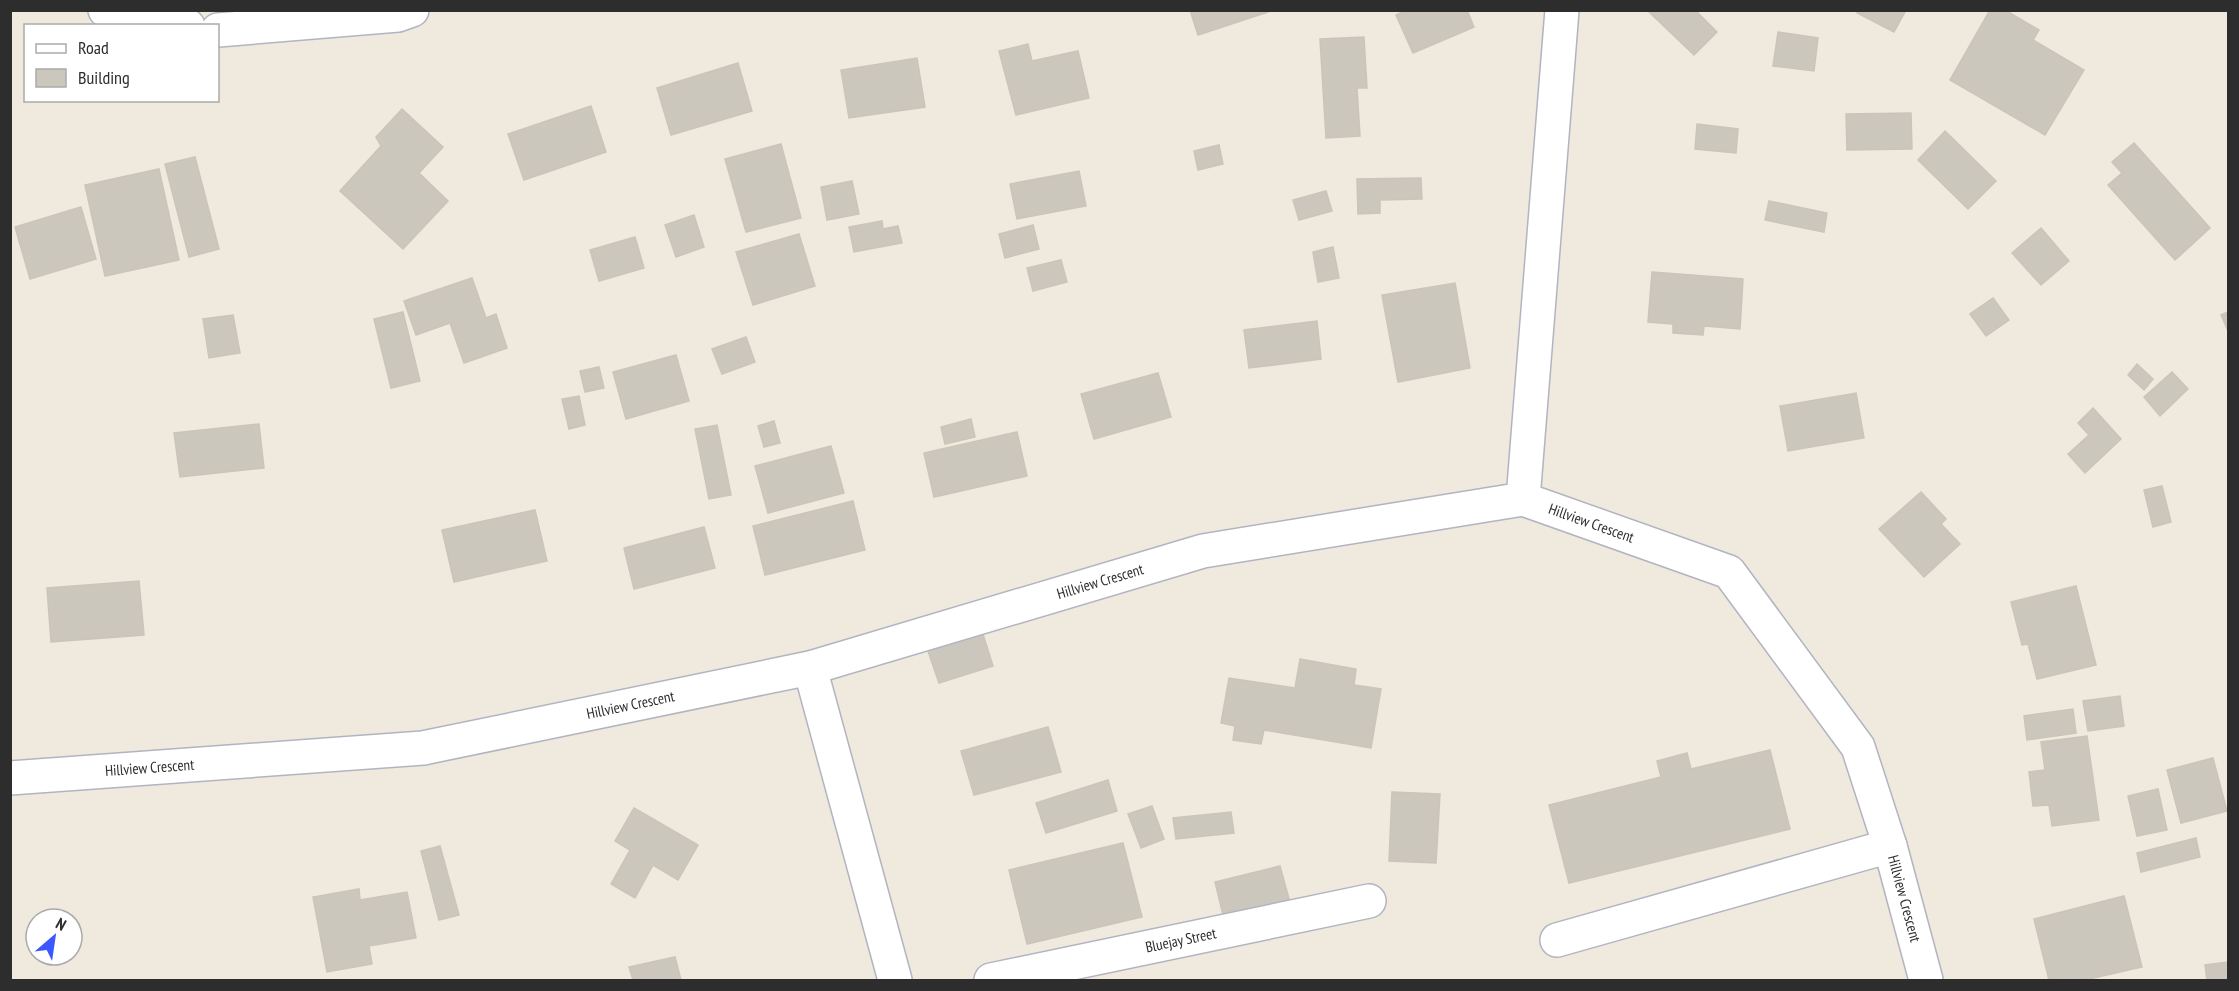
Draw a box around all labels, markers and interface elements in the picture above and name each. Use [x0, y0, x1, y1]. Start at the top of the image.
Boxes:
legend [24, 24, 219, 102]
text: Road [78, 36, 109, 59]
text: Building [78, 66, 130, 89]
street label: Hillview Crescent [1546, 499, 1637, 547]
street label: Hillview Crescent [1054, 559, 1146, 603]
street label: Hillview Crescent [585, 686, 676, 723]
street label: Hillview Crescent [104, 755, 195, 780]
street label: Hillview Crescent [1884, 853, 1925, 944]
north arrow [24, 907, 84, 967]
text: N [53, 913, 70, 935]
street label: Bluejay Street [1144, 923, 1218, 956]

